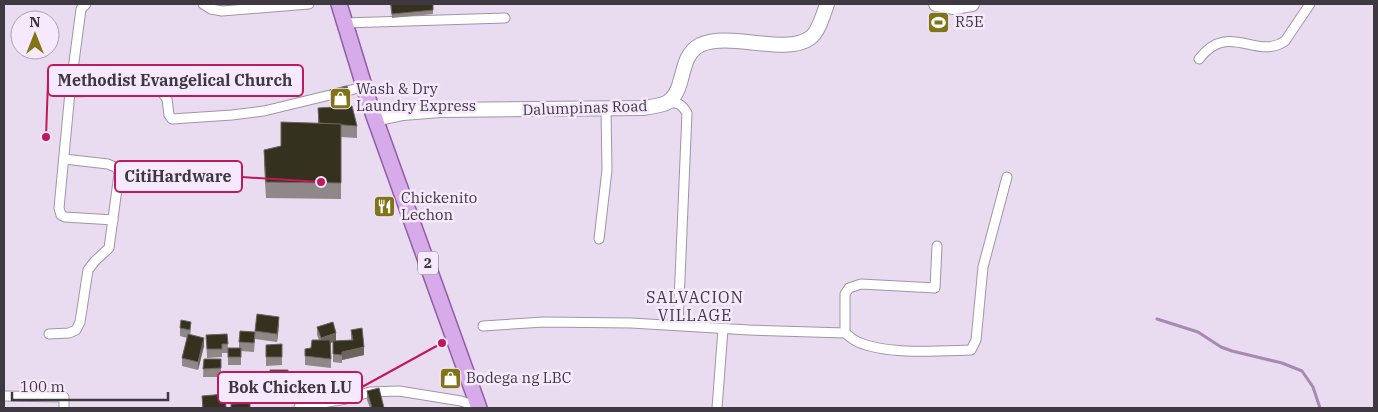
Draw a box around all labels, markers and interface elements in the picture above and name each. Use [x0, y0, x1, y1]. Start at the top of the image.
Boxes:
north arrow [10, 10, 60, 60]
sports icon: R5E [927, 10, 951, 34]
place label: R5E [955, 12, 984, 31]
text: N [29, 13, 41, 31]
callout: Methodist Evangelical Church [48, 65, 303, 96]
text: Methodist Evangelical Church [58, 70, 292, 90]
place label: Wash & Dry Laundry Express [356, 79, 476, 115]
shop icon: Wash & Dry Laundry Express [328, 86, 352, 110]
street label: Dalumpinas Road [522, 96, 648, 119]
callout: CitiHardware [115, 161, 242, 192]
text: CitiHardware [124, 166, 232, 186]
place label: Chickenito Lechon [401, 188, 477, 224]
restaurant icon: Chickenito Lechon [373, 195, 397, 219]
road number: 2 [418, 252, 438, 274]
district label: SALVACION VILLAGE [646, 287, 744, 325]
shop icon: Bodega ng LBC [438, 366, 462, 390]
place label: Bodega ng LBC [466, 368, 572, 387]
scale bar [12, 370, 169, 402]
callout: Bok Chicken LU [218, 372, 362, 403]
text: 100 m [20, 377, 65, 396]
text: Bok Chicken LU [228, 377, 352, 397]

